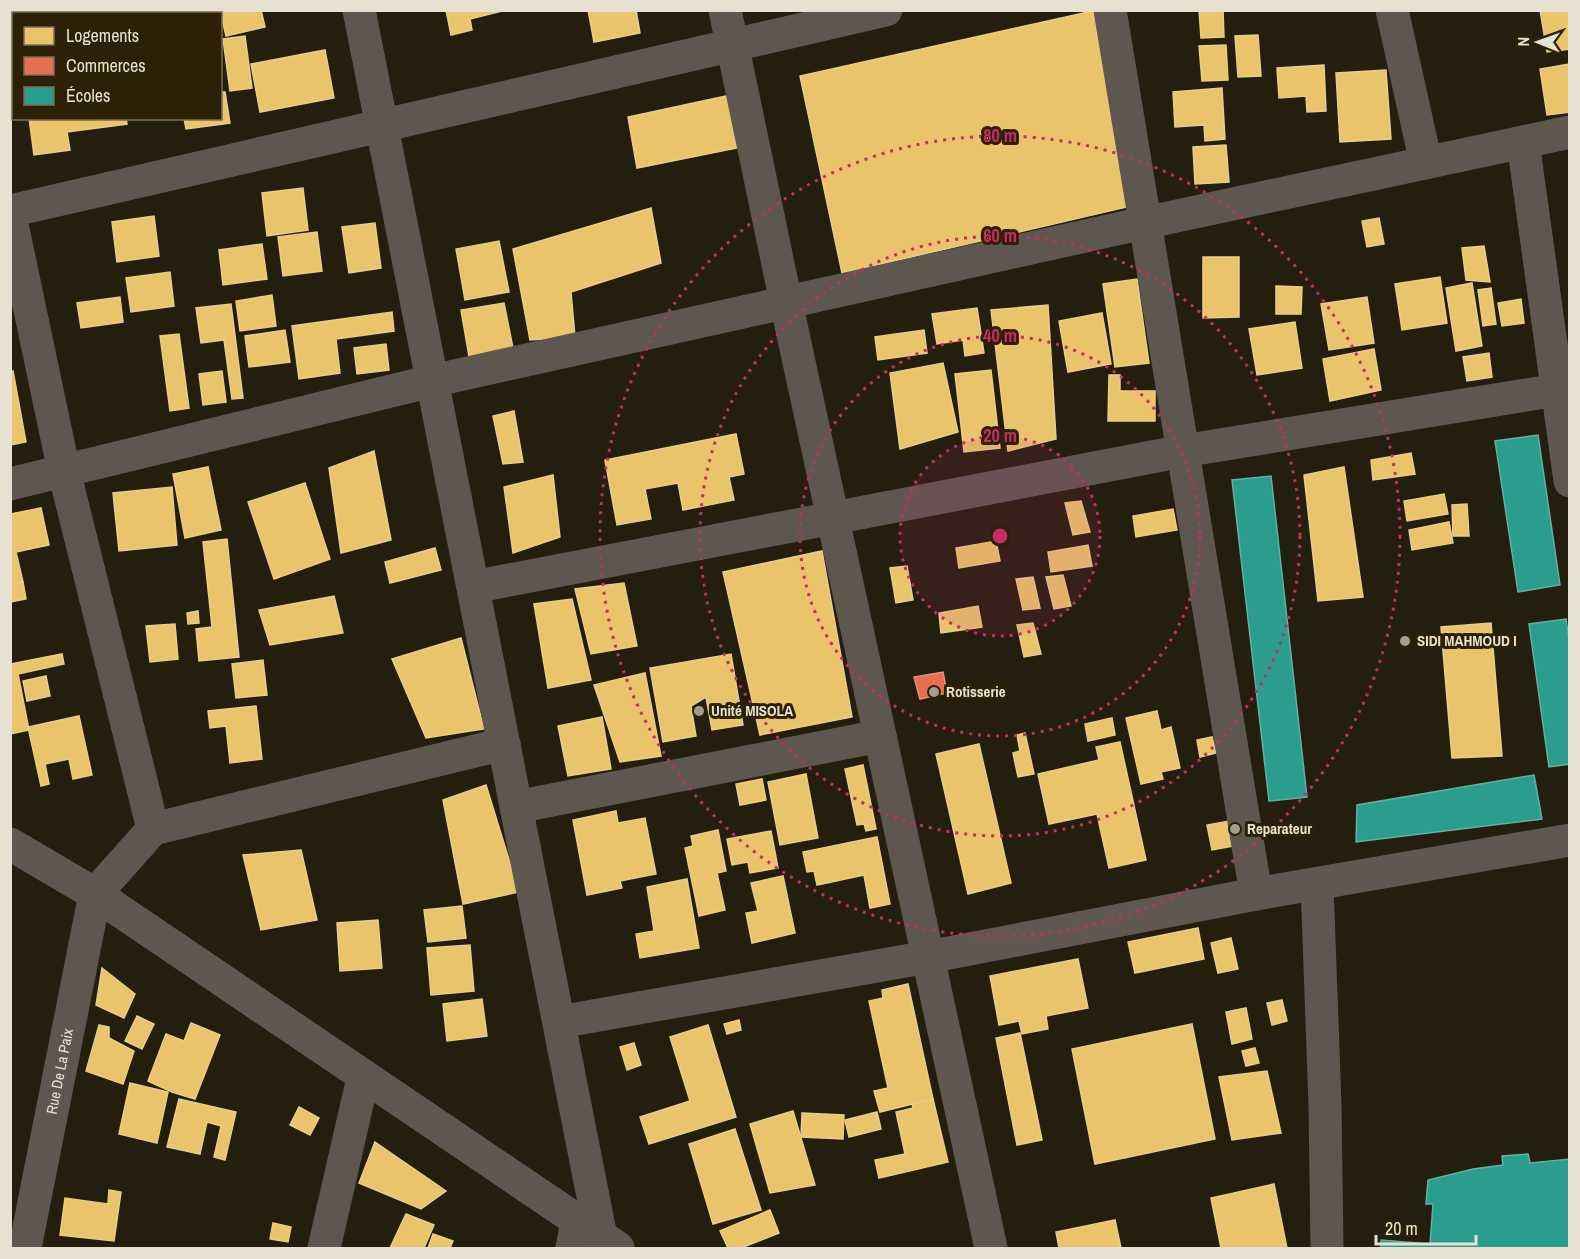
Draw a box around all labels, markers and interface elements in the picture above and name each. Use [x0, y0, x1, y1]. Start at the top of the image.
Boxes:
legend [12, 12, 222, 120]
north arrow [1508, 12, 1568, 72]
text: Logements [66, 23, 139, 48]
text: N [1512, 37, 1534, 47]
text: Commerces [66, 53, 146, 78]
text: Écoles [66, 83, 110, 108]
text: 80 m [983, 123, 1017, 148]
text: 60 m [983, 223, 1017, 248]
text: 40 m [983, 323, 1017, 348]
text: 20 m [983, 423, 1017, 448]
centre of rings [990, 526, 1010, 546]
place label: SIDI MAHMOUD I [1417, 630, 1517, 651]
marker: SIDI MAHMOUD I [1398, 634, 1412, 648]
place label: Rotisserie [946, 681, 1006, 702]
marker: Rotisserie [927, 685, 941, 699]
place label: Unité MISOLA [711, 700, 793, 721]
marker: Unité MISOLA [692, 704, 706, 718]
place label: Reparateur [1247, 818, 1312, 839]
marker: Reparateur [1228, 822, 1242, 836]
street label: Rue De La Paix [41, 1026, 78, 1116]
scale bar [1376, 1208, 1476, 1246]
text: 20 m [1385, 1216, 1418, 1241]

